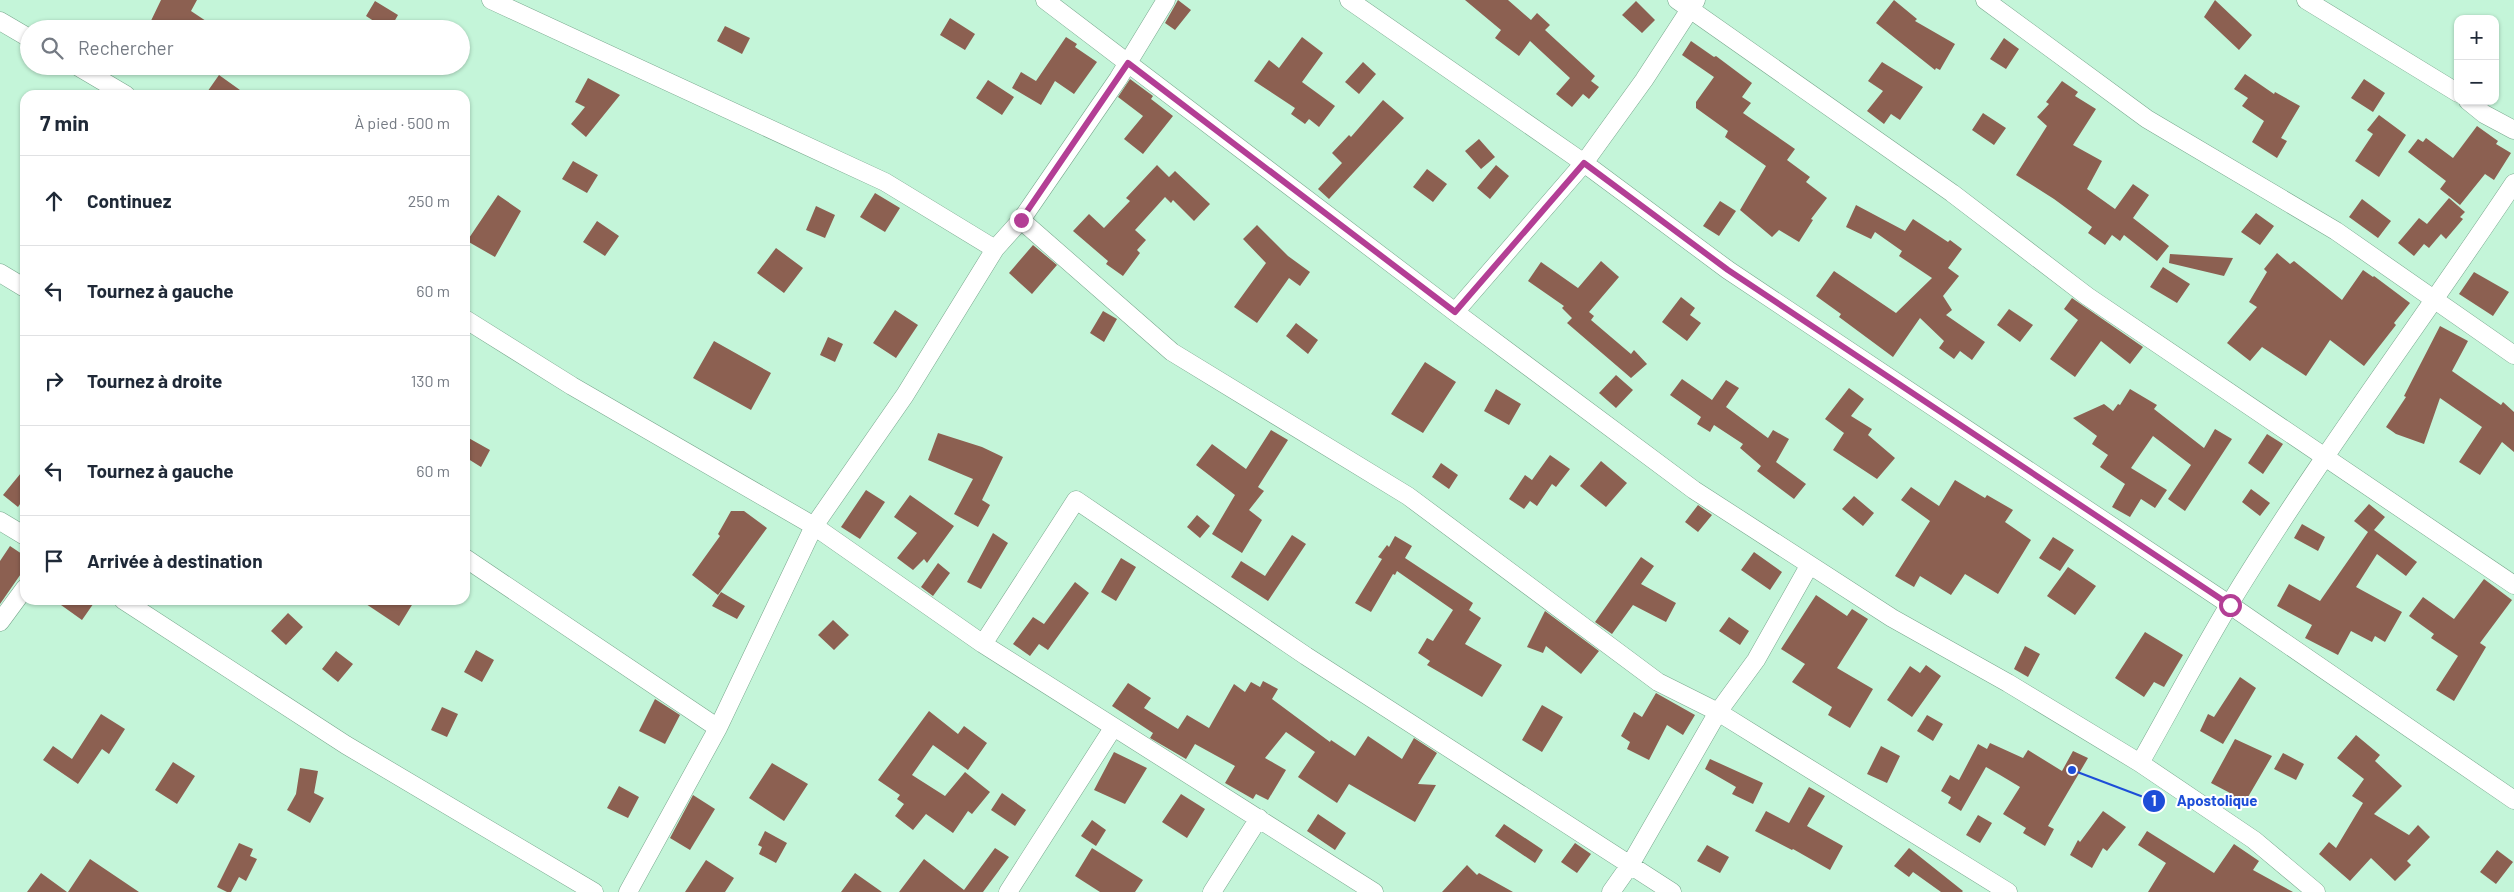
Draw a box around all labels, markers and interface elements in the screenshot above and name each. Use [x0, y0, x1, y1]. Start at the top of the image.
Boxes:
map controls [2454, 15, 2499, 105]
button: + [2454, 15, 2499, 60]
search box [20, 20, 470, 75]
icon: search [38, 34, 66, 62]
text: Rechercher [78, 36, 174, 59]
button: − [2454, 60, 2499, 105]
text: 7 min [40, 110, 89, 135]
text: À pied · 500 m [354, 113, 450, 132]
icon: ahead [40, 187, 68, 215]
text: Continuez [87, 189, 171, 212]
text: 250 m [408, 191, 450, 210]
route end [1010, 209, 1033, 232]
icon: left [40, 277, 68, 305]
text: Tournez à gauche [87, 279, 234, 302]
text: 60 m [416, 281, 450, 300]
icon: right [40, 367, 68, 395]
text: Tournez à droite [87, 369, 223, 392]
text: 130 m [411, 371, 450, 390]
icon: left [40, 457, 68, 485]
text: Tournez à gauche [87, 459, 234, 482]
text: 60 m [416, 461, 450, 480]
icon: arrive [40, 547, 68, 575]
text: Arrivée à destination [87, 549, 263, 572]
route start [2219, 594, 2242, 617]
callout: Apostolique [2142, 786, 2267, 816]
text: 1 [2151, 791, 2157, 809]
text: Apostolique [2177, 791, 2257, 809]

